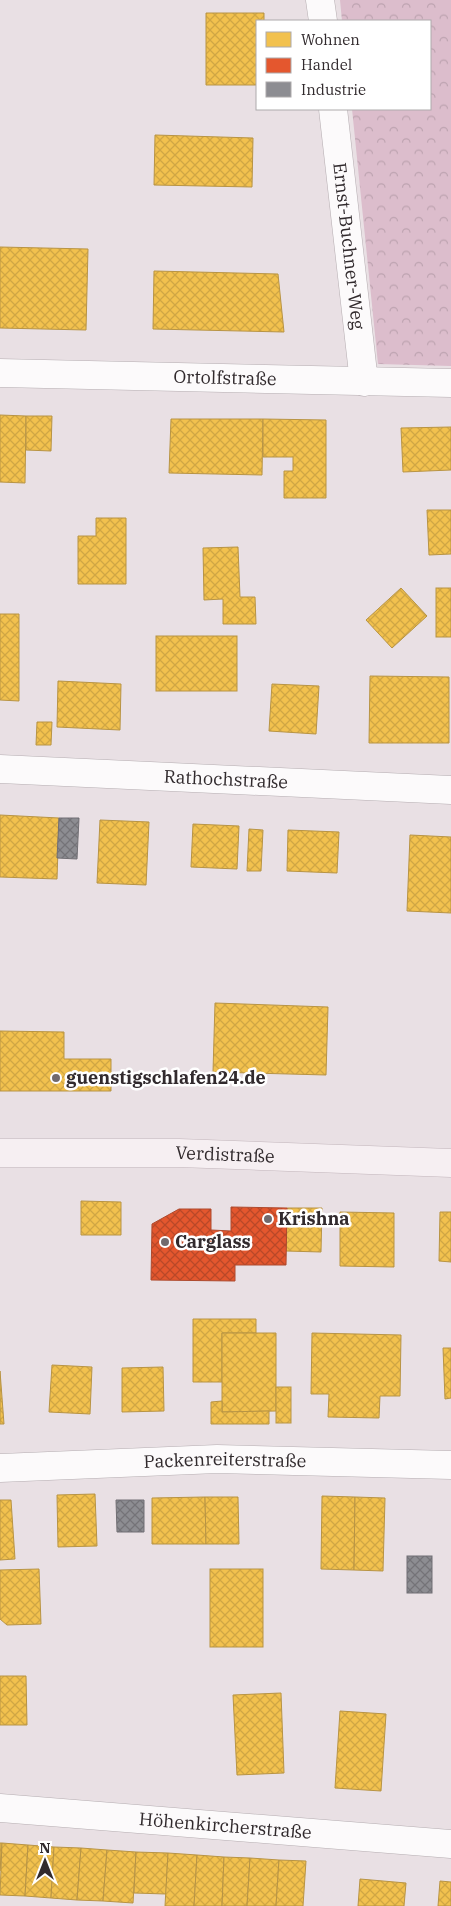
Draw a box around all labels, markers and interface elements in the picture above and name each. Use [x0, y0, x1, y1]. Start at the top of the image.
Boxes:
legend [256, 20, 431, 110]
text: Wohnen [301, 30, 360, 49]
text: Handel [301, 55, 352, 74]
text: Industrie [301, 80, 366, 99]
street label: Ernst-Buchner-Weg [328, 161, 370, 331]
street label: Ortolfstraße [173, 365, 277, 390]
street label: Rathochstraße [163, 765, 288, 793]
place label: guenstigschlafen24.de [66, 1066, 266, 1089]
marker: guenstigschlafen24.de [50, 1072, 62, 1084]
street label: Verdistraße [175, 1141, 275, 1168]
place label: Krishna [278, 1207, 350, 1230]
marker: Krishna [262, 1213, 274, 1225]
place label: Carglass [175, 1230, 251, 1253]
marker: Carglass [159, 1236, 171, 1248]
street label: Packenreiterstraße [143, 1447, 307, 1473]
street label: Höhenkircherstraße [138, 1807, 313, 1844]
north arrow [20, 1836, 70, 1886]
text: N [39, 1839, 51, 1857]

